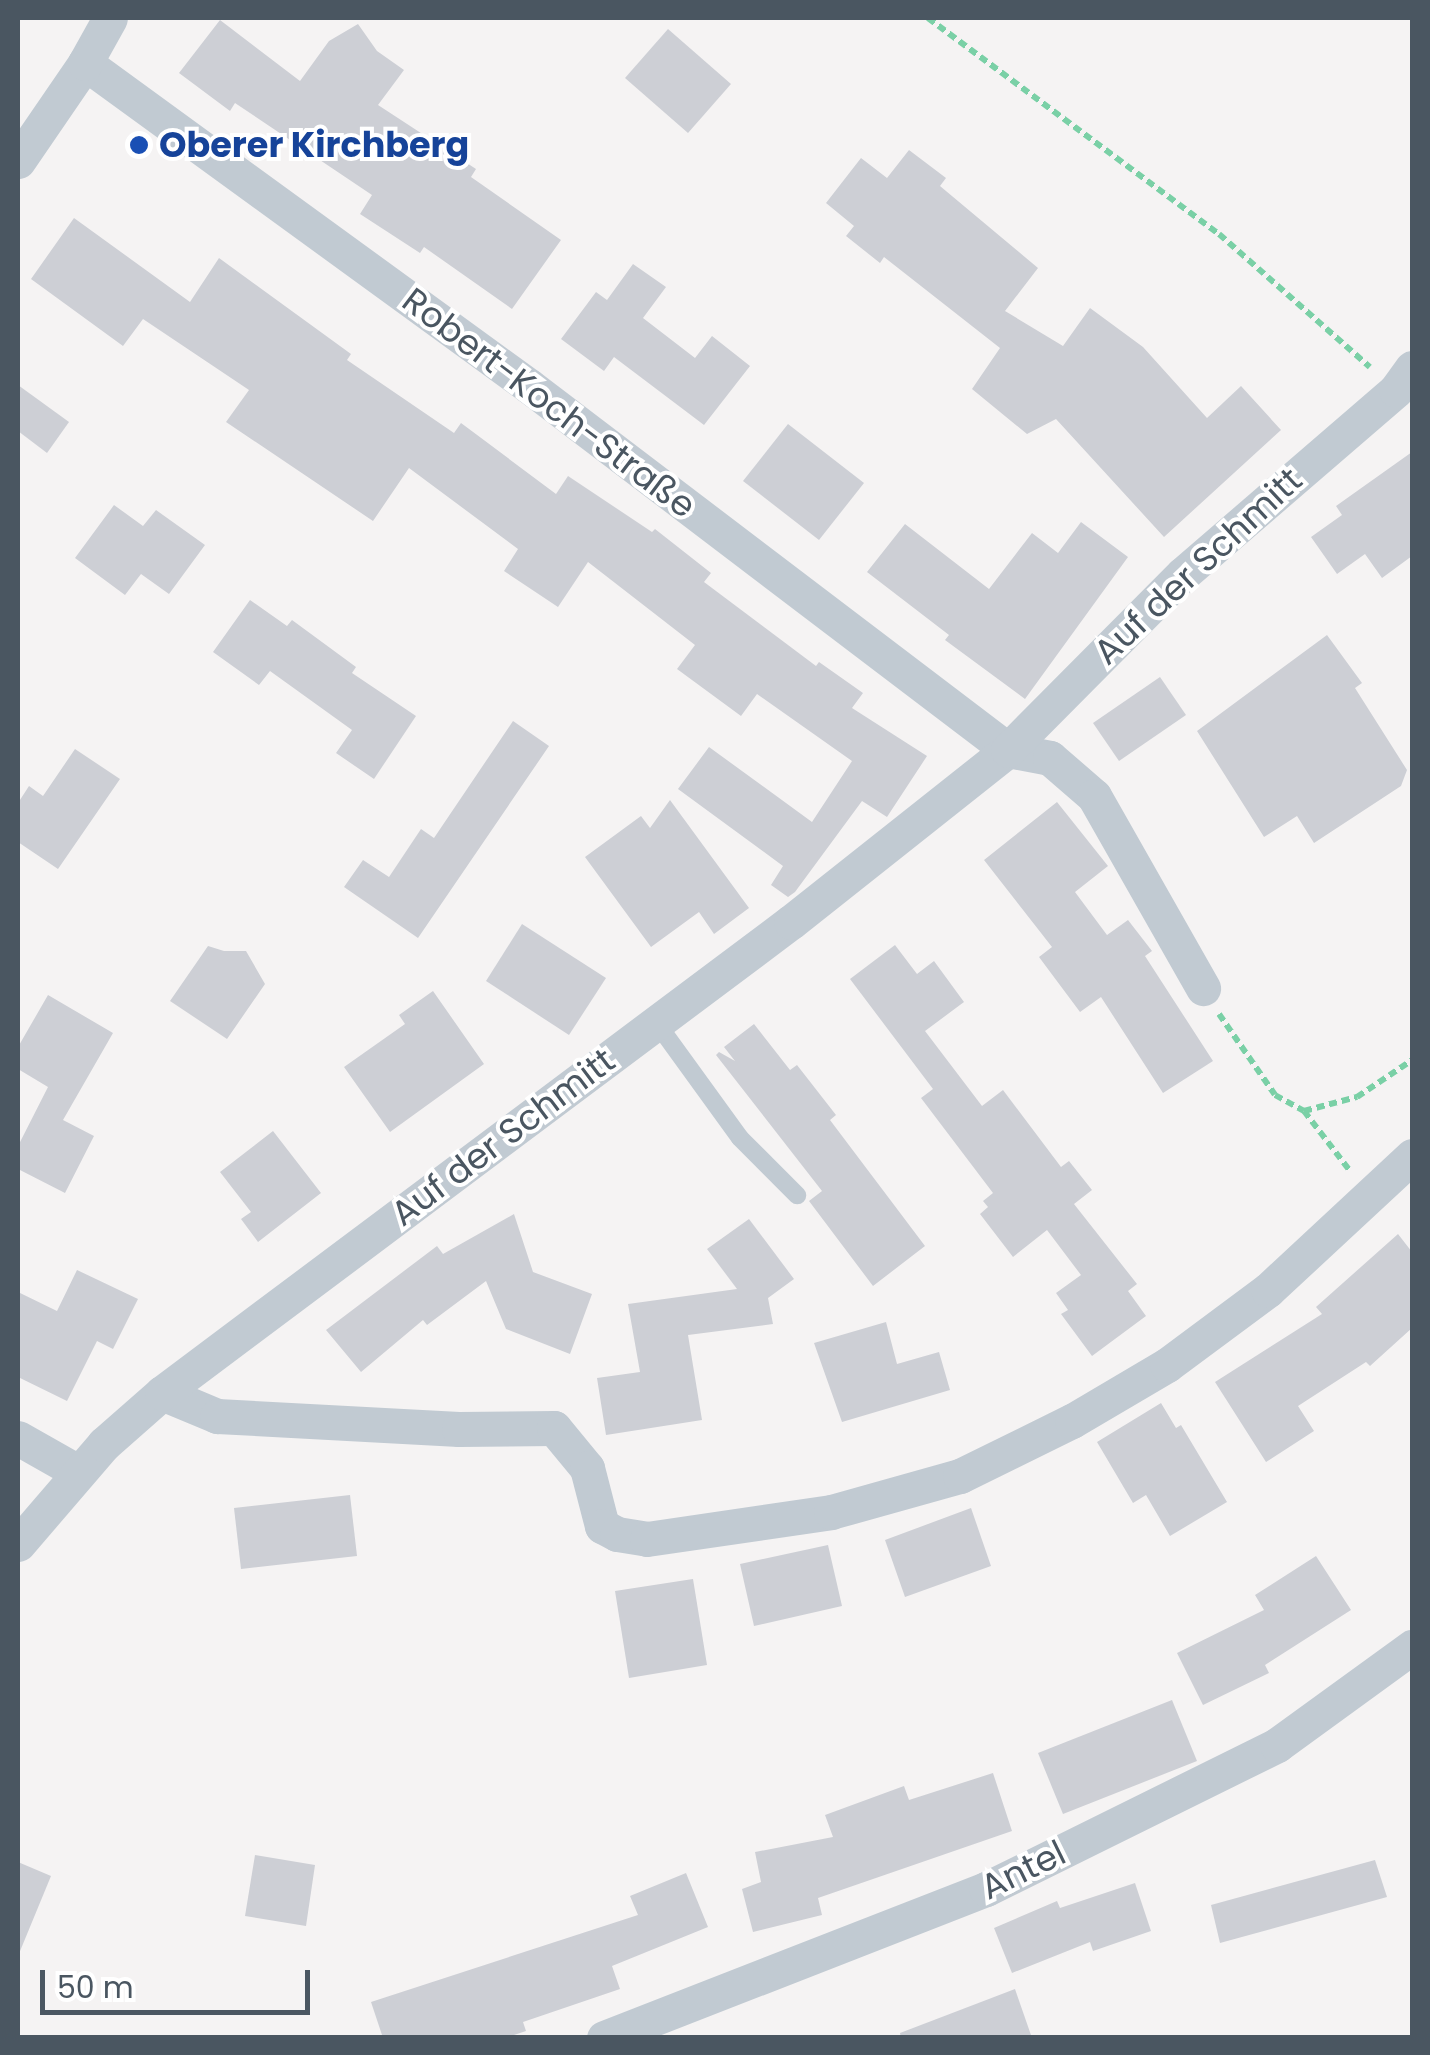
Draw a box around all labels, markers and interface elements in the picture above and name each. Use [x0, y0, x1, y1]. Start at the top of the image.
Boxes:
place label: Oberer Kirchberg [159, 124, 469, 166]
marker: Oberer Kirchberg [128, 134, 150, 156]
street label: Robert-Koch-Straße [394, 279, 704, 527]
street label: Auf der Schmitt [1085, 459, 1311, 673]
street label: Auf der Schmitt [383, 1039, 623, 1235]
street label: Antel [974, 1832, 1072, 1908]
scale bar [45, 1950, 315, 2012]
text: 50 m [57, 1966, 134, 2009]

